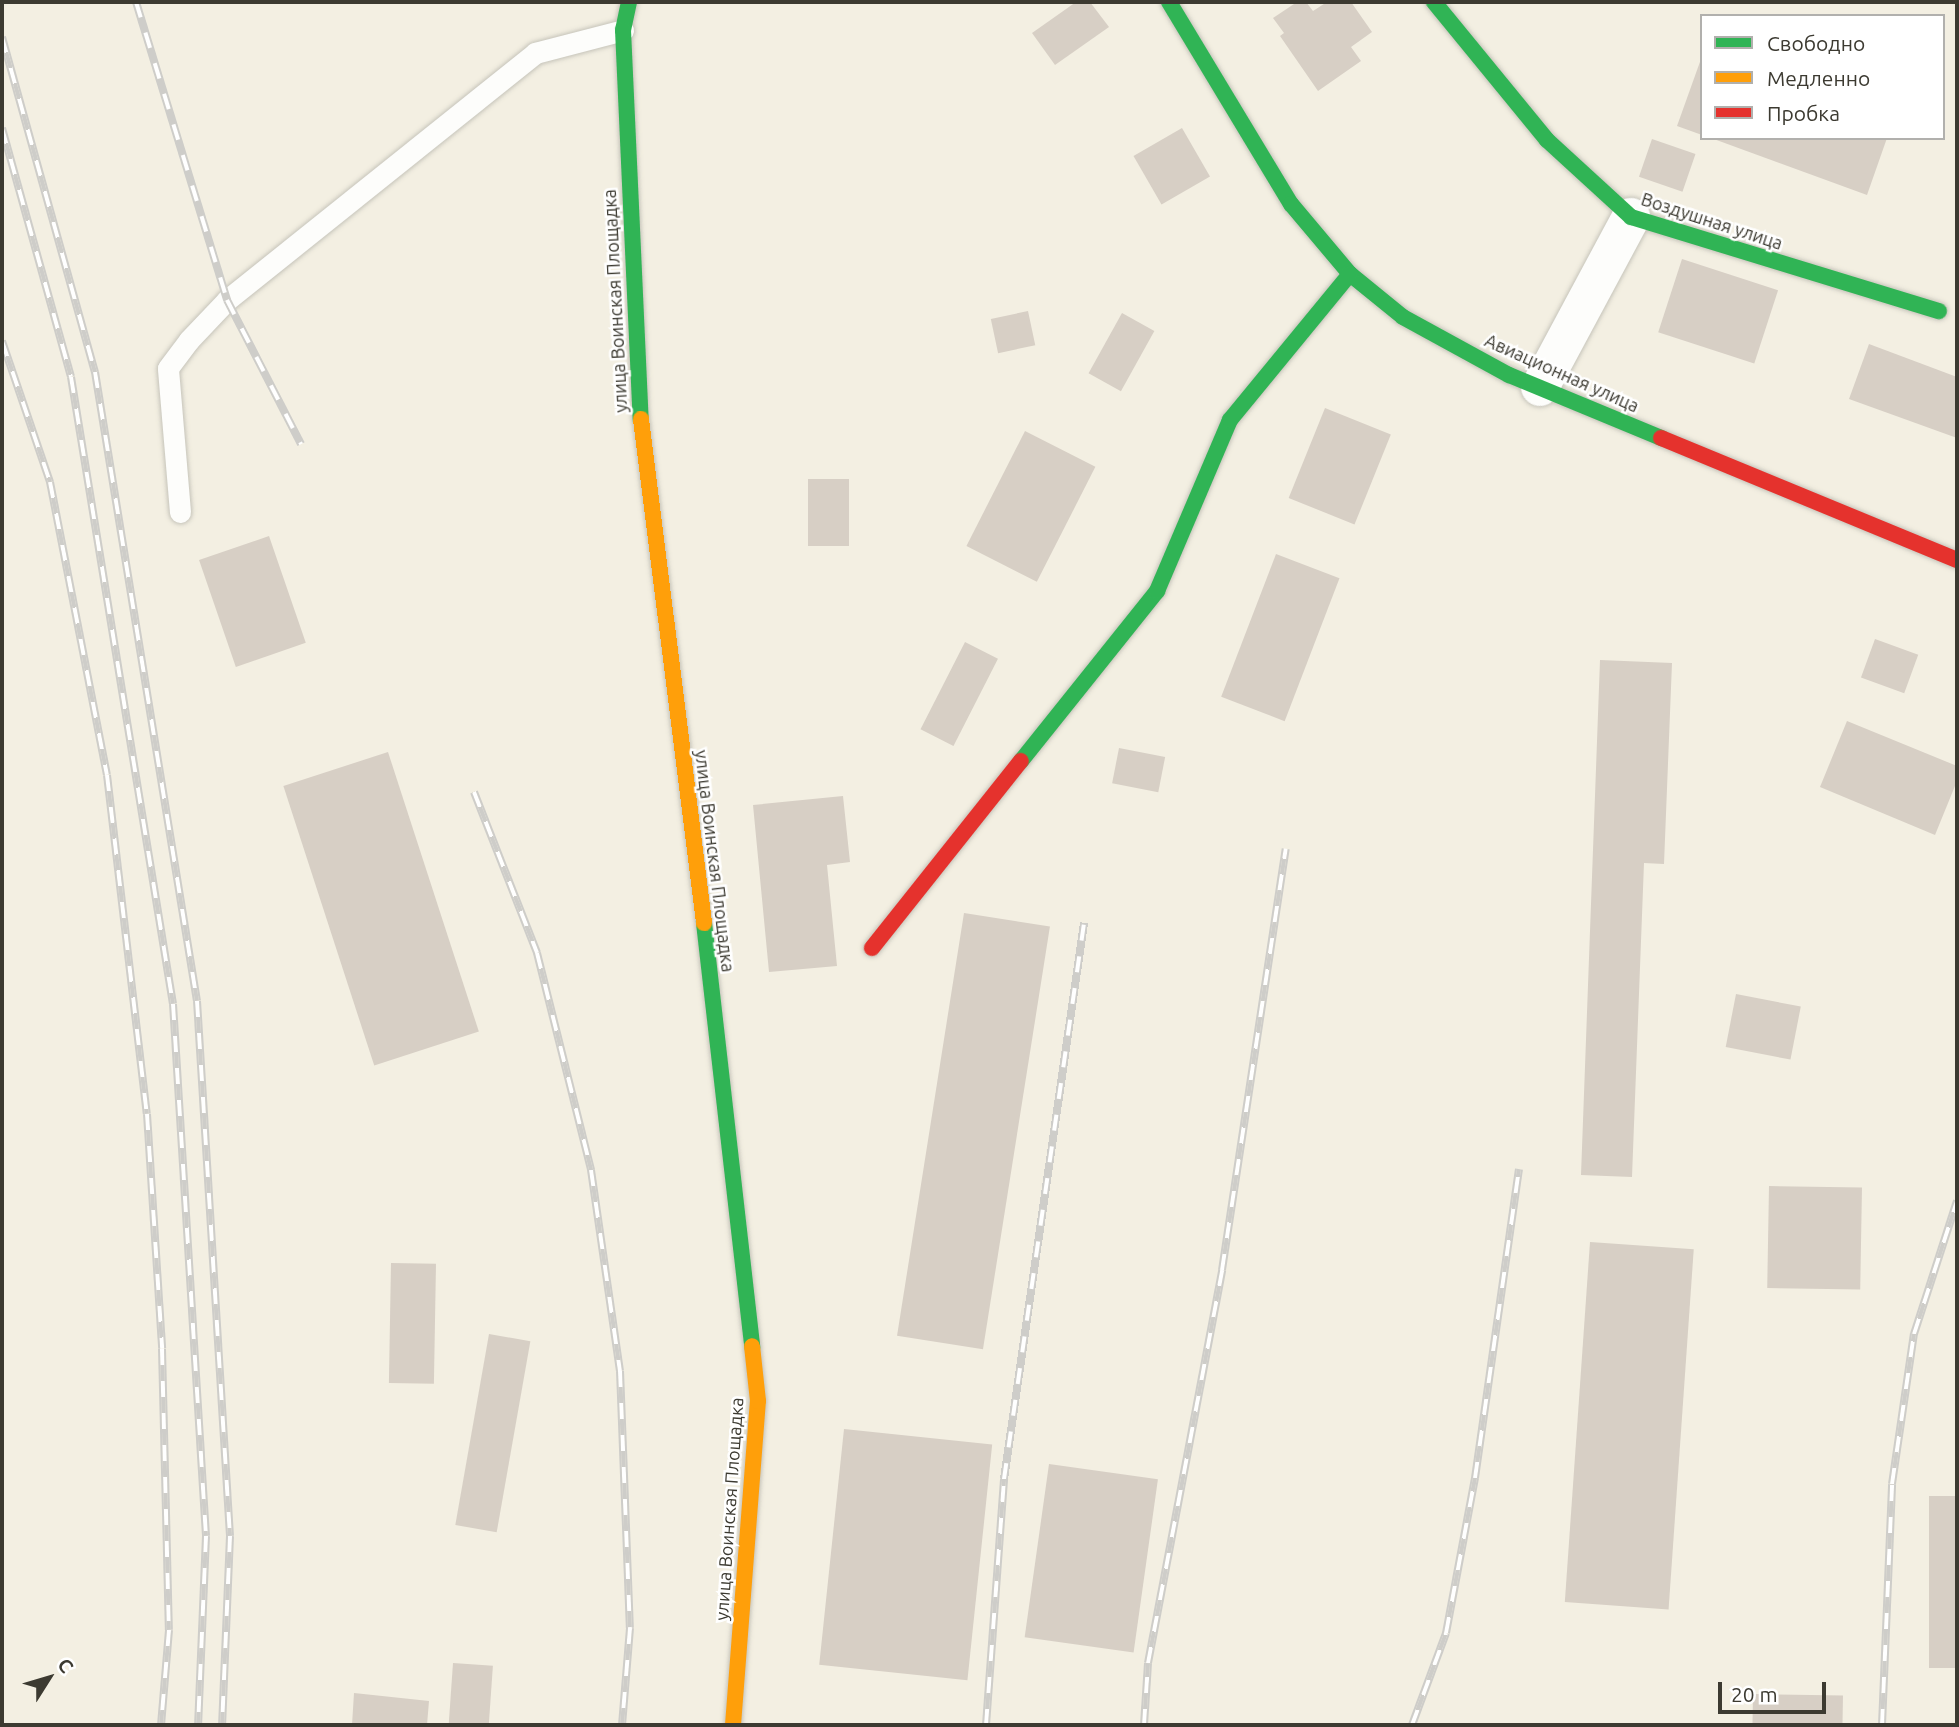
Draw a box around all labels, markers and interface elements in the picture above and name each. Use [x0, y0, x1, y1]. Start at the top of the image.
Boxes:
legend [1700, 14, 1945, 140]
text: Свободно [1767, 31, 1865, 55]
text: Медленно [1767, 66, 1870, 90]
text: Пробка [1767, 101, 1840, 125]
street label: Воздушная улица [1639, 188, 1785, 254]
street label: улица Воинская Площадка [598, 189, 632, 413]
street label: Авиационная улица [1482, 329, 1642, 417]
street label: улица Воинская Площадка [691, 749, 739, 973]
street label: улица Воинская Площадка [710, 1397, 748, 1621]
north arrow [14, 1643, 84, 1713]
text: С [53, 1654, 78, 1677]
scale bar [1721, 1668, 1829, 1712]
text: 20 m [1731, 1682, 1778, 1706]

